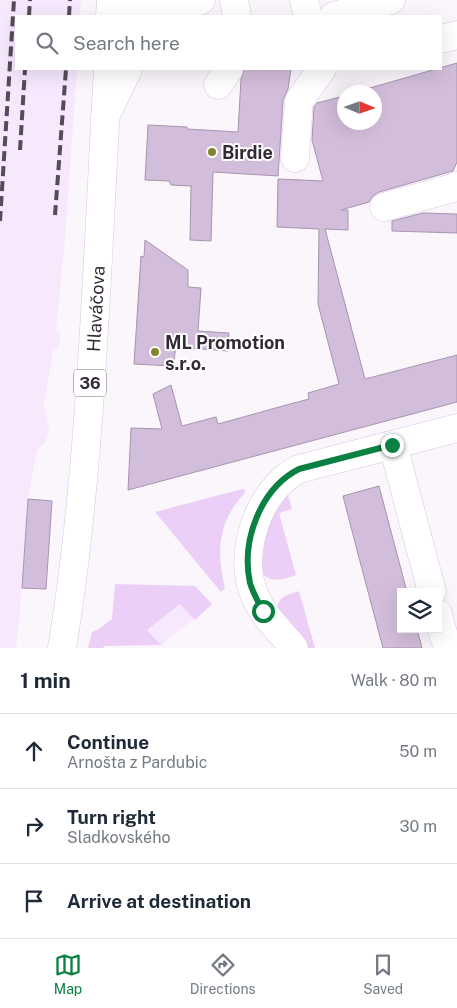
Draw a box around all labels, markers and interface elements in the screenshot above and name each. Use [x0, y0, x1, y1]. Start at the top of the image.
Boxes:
search box [15, 15, 442, 70]
icon: search [33, 29, 61, 57]
text: Search here [73, 32, 180, 54]
north arrow [337, 85, 382, 130]
place label: Birdie [222, 142, 273, 163]
marker: Birdie [206, 146, 218, 158]
street label: Hlaváčova [82, 265, 108, 353]
place label: ML Promotion s.r.o. [165, 332, 285, 374]
marker: ML Promotion s.r.o. [149, 346, 161, 358]
road number: 36 [74, 369, 106, 396]
route end [381, 434, 404, 457]
map controls [397, 588, 442, 633]
button: layers [397, 588, 442, 633]
route start [252, 600, 275, 623]
text: 1 min [20, 668, 71, 693]
text: Walk · 80 m [351, 671, 437, 690]
text: Continue [67, 731, 149, 753]
icon: ahead [20, 737, 48, 765]
text: 50 m [399, 742, 437, 761]
text: Arnošta z Pardubic [67, 753, 207, 772]
text: Turn right [67, 806, 156, 828]
icon: right [20, 812, 48, 840]
text: 30 m [400, 817, 437, 836]
text: Sladkovského [67, 828, 170, 847]
icon: arrive [20, 887, 48, 915]
text: Arrive at destination [67, 890, 251, 912]
tab: Map [54, 951, 82, 997]
tab: Directions [190, 951, 256, 997]
tab: Saved [363, 951, 403, 997]

